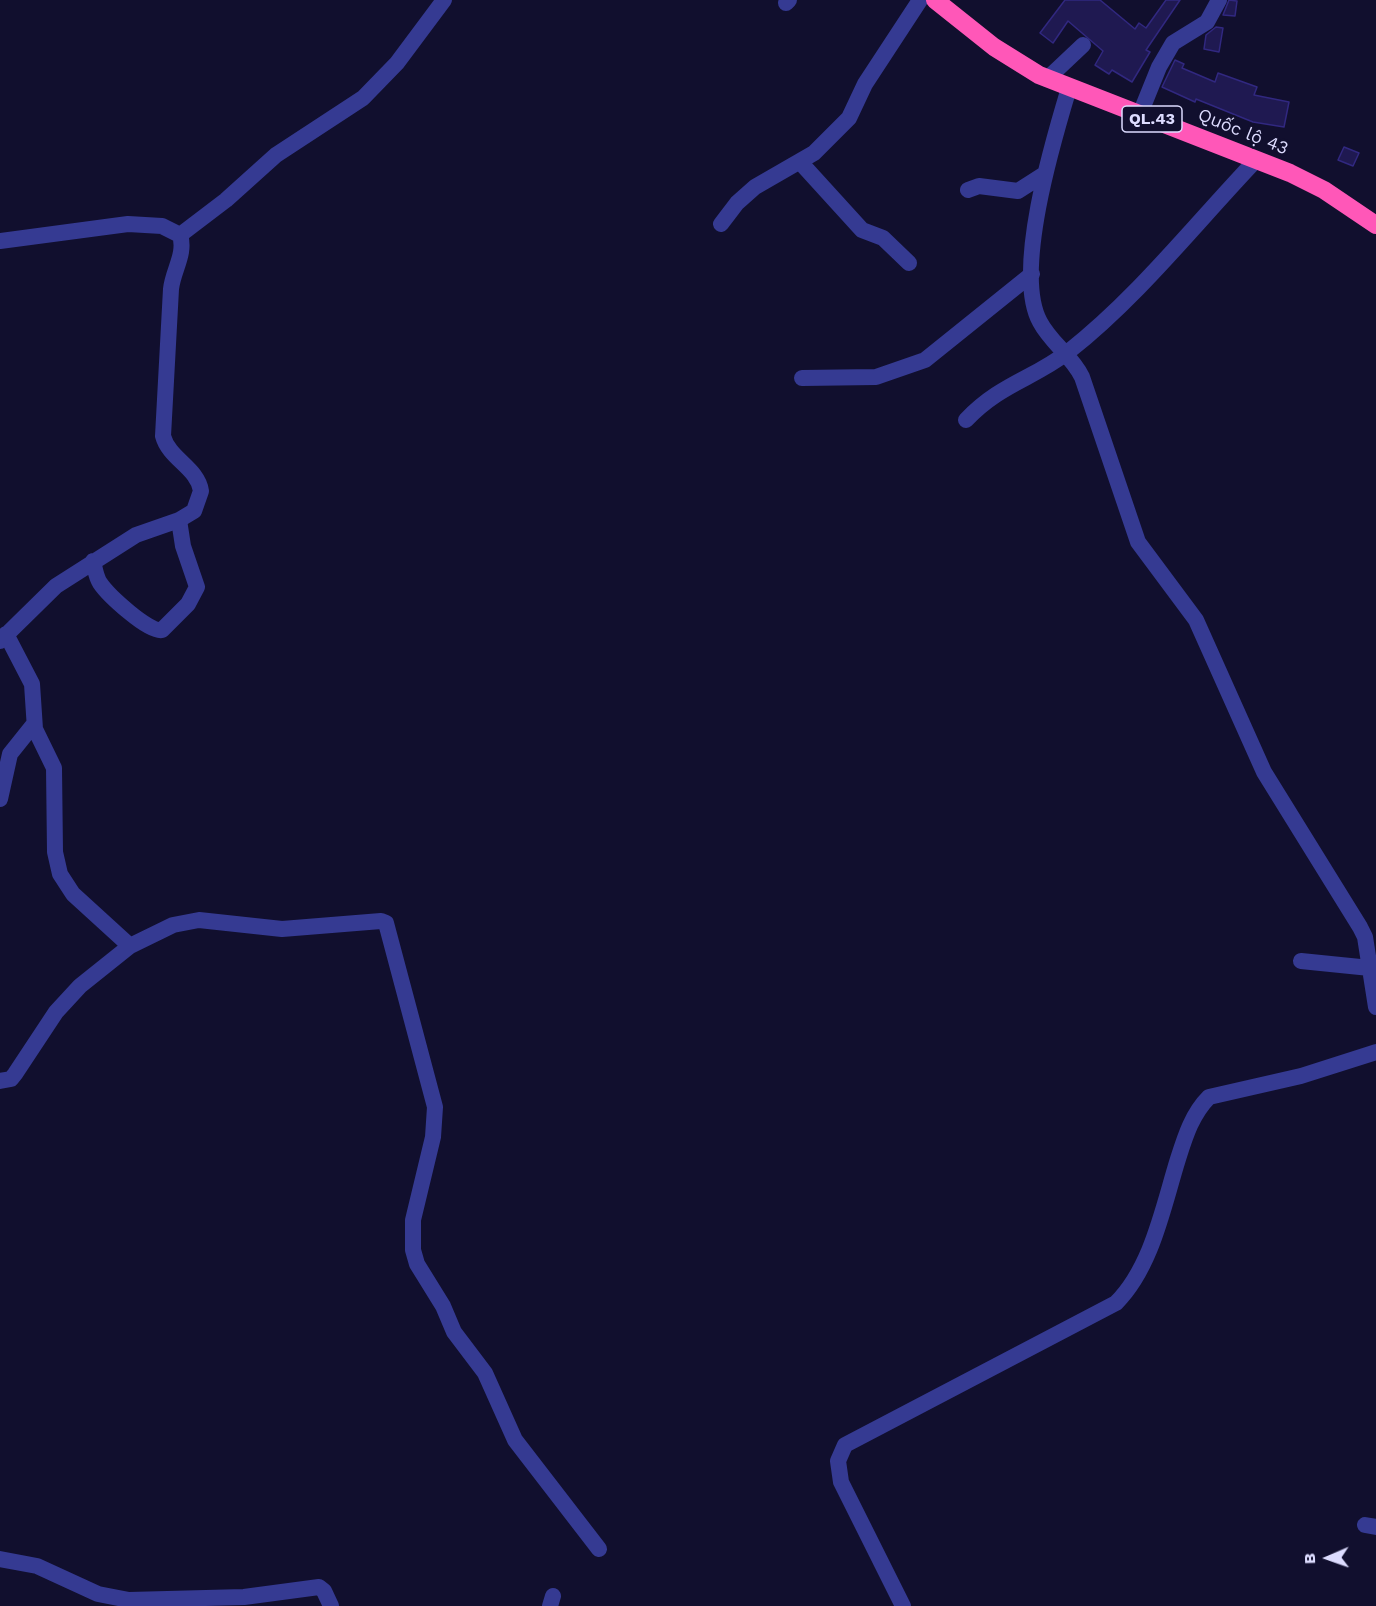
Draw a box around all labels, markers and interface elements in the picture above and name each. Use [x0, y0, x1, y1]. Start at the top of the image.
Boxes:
street label: Quốc lộ 43 [1195, 104, 1291, 160]
road number: QL.43 [1122, 106, 1182, 132]
north arrow [1298, 1528, 1358, 1588]
text: B [1300, 1553, 1319, 1564]

